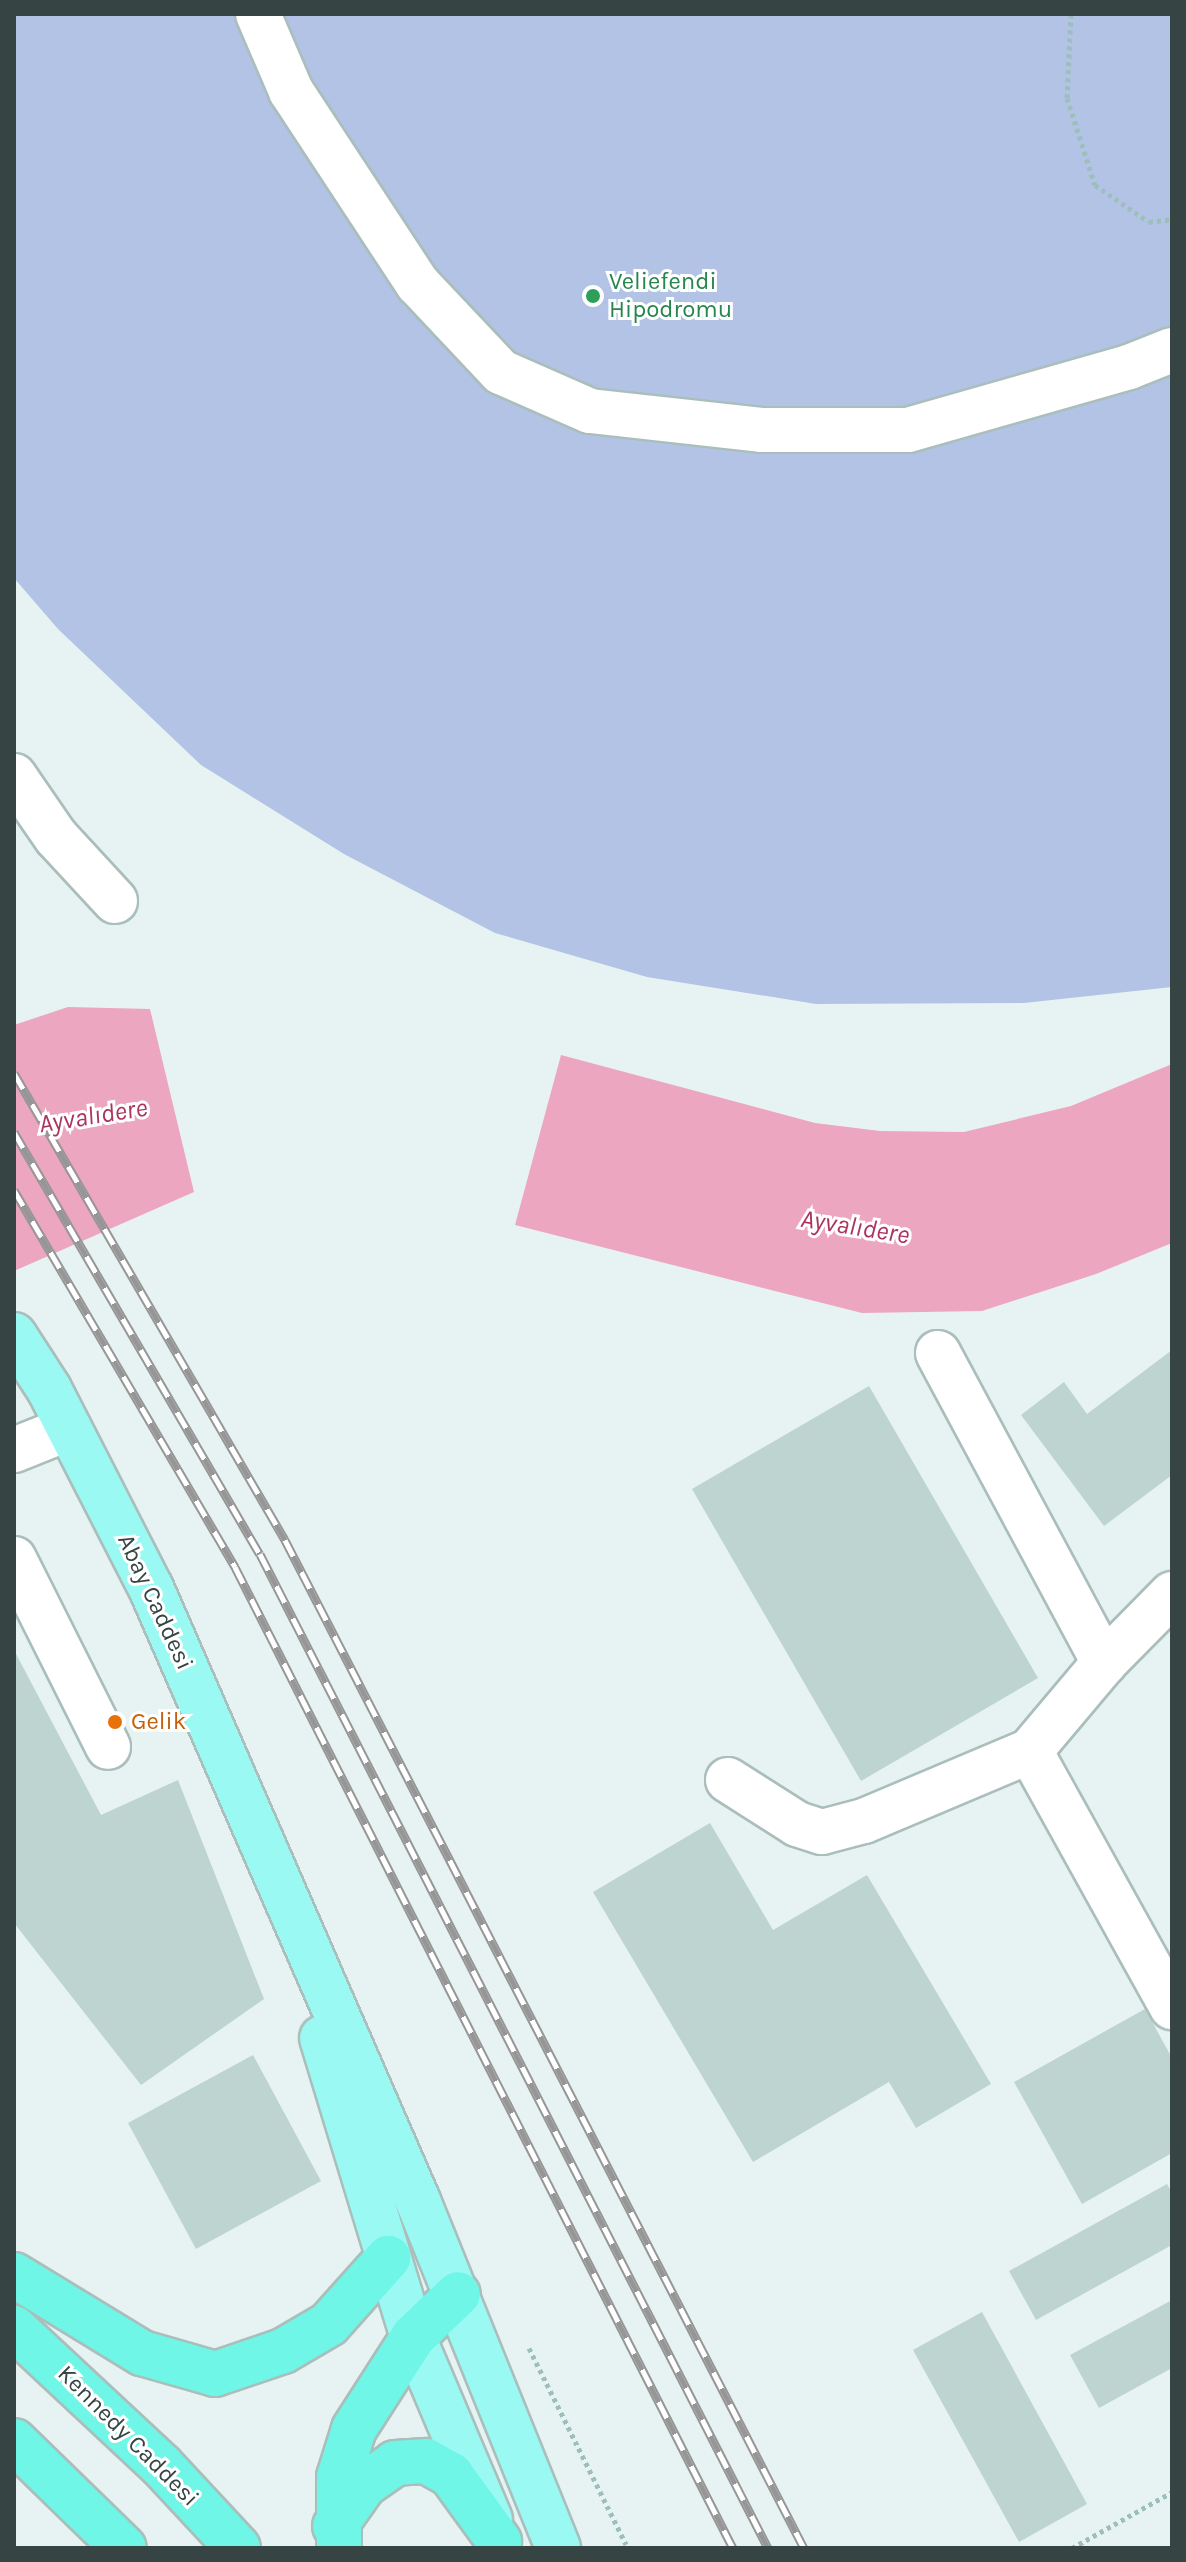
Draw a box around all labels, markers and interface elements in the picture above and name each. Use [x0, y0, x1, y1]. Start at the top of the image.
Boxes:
place label: Veliefendi Hipodromu [609, 268, 732, 324]
marker: Veliefendi Hipodromu [584, 287, 602, 305]
water label: Ayvalıdere [37, 1092, 149, 1140]
water label: Ayvalıdere [799, 1203, 911, 1251]
street label: Abay Caddesi [111, 1530, 199, 1674]
place label: Gelik [131, 1708, 186, 1736]
marker: Gelik [106, 1713, 124, 1731]
street label: Kennedy Caddesi [51, 2359, 205, 2513]

